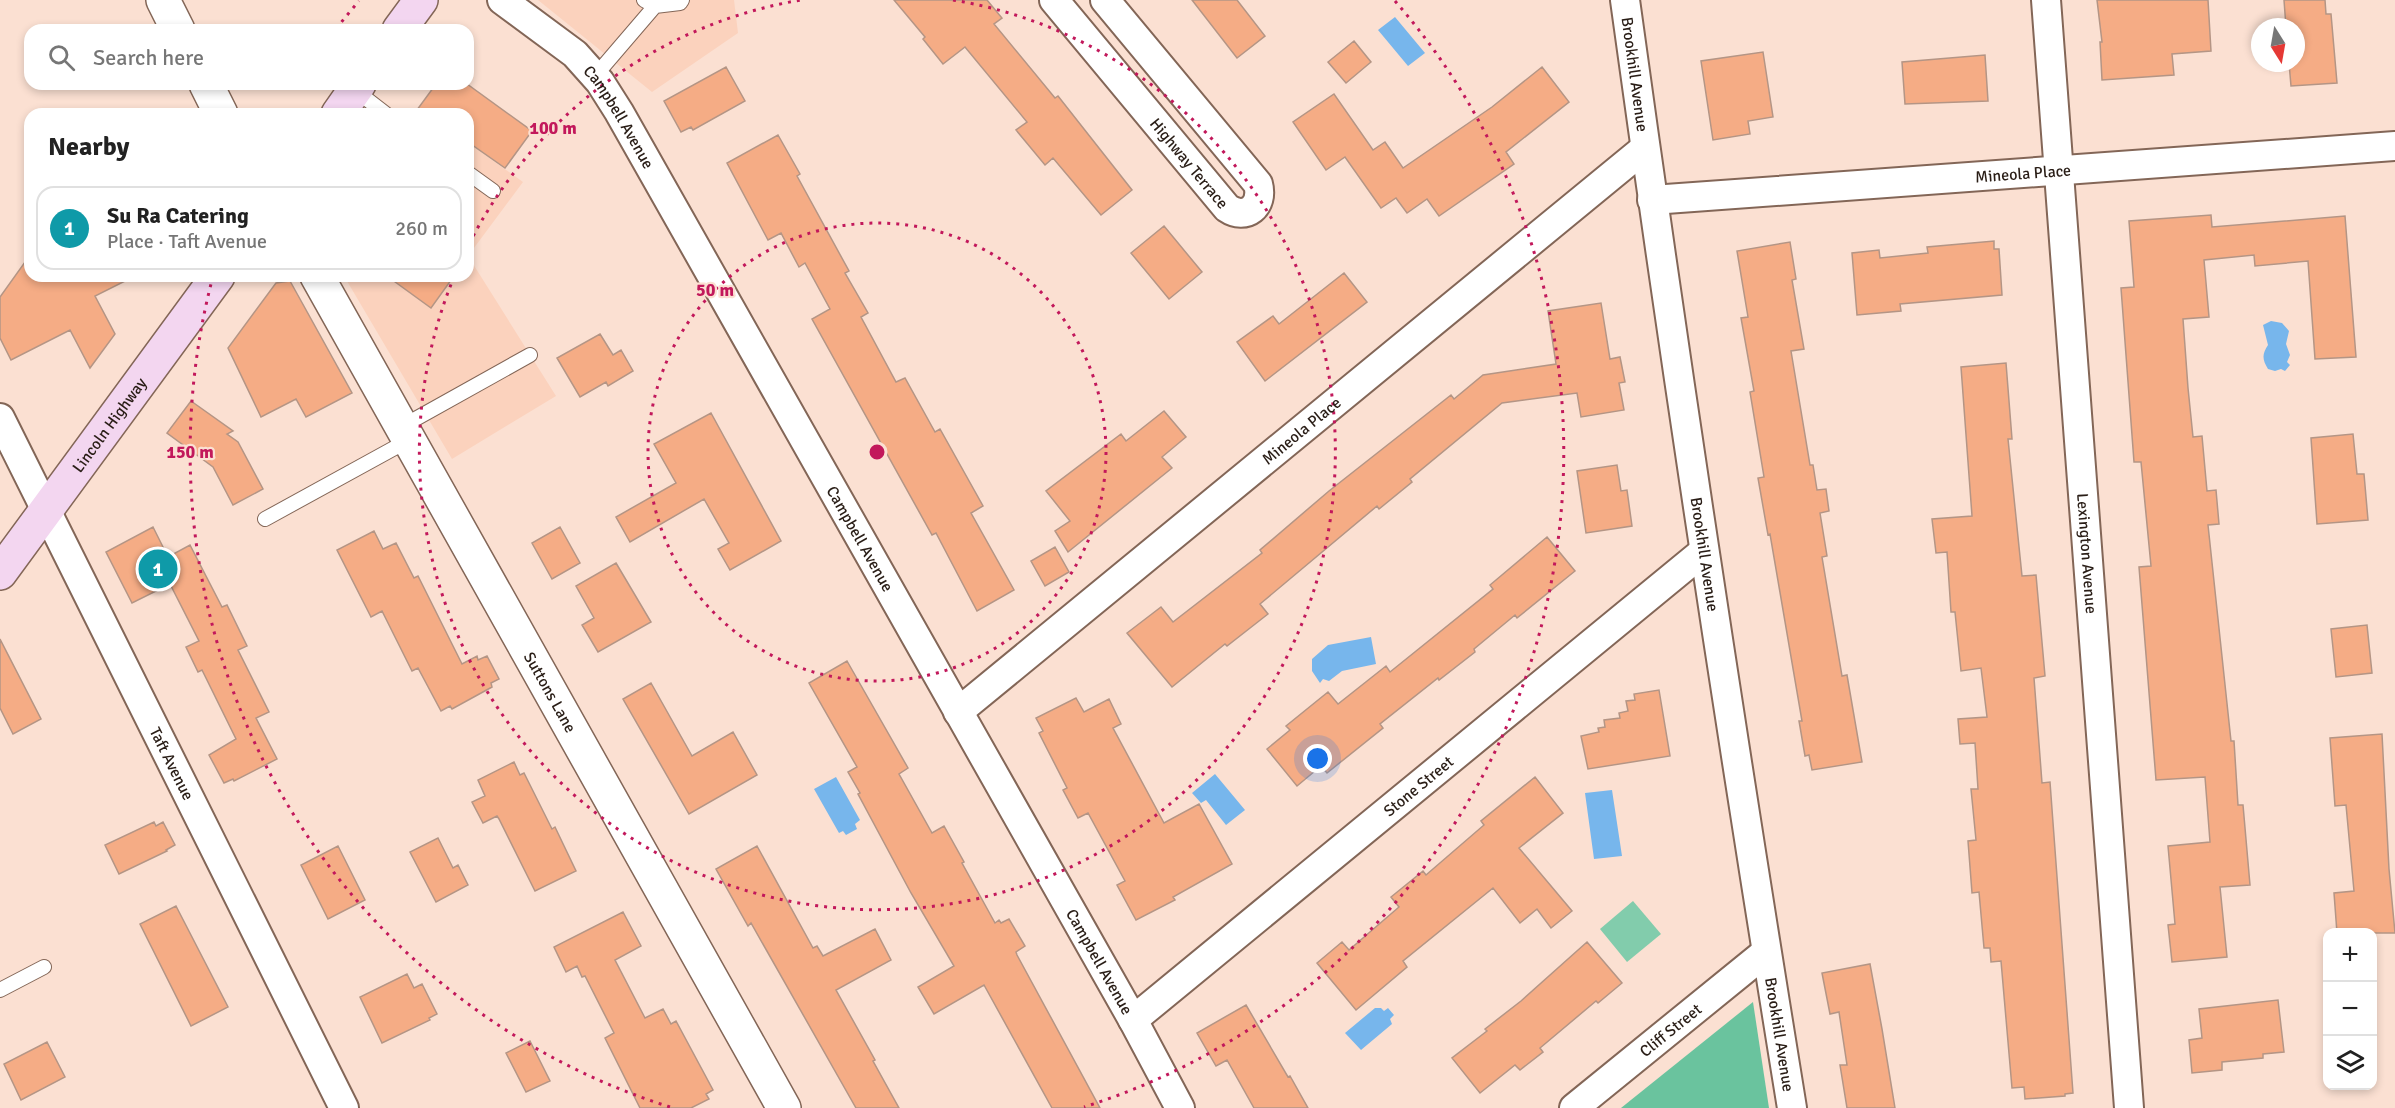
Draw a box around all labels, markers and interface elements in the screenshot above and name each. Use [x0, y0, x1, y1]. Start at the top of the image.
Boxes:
street label: Brookhill Avenue [1616, 16, 1652, 133]
north arrow [2251, 18, 2305, 72]
search box [24, 24, 474, 90]
icon: search [45, 41, 78, 74]
text: Search here [93, 44, 204, 71]
street label: Campbell Avenue [579, 61, 658, 172]
street label: Highway Terrace [1145, 114, 1232, 213]
text: 100 m [529, 117, 577, 139]
text: Nearby [48, 131, 129, 163]
street label: Mineola Place [1974, 161, 2072, 187]
text: Su Ra Catering [107, 202, 249, 229]
text: 1 [64, 216, 75, 241]
text: 260 m [395, 216, 448, 241]
text: Place · Taft Avenue [107, 229, 267, 254]
text: 50 m [696, 279, 734, 301]
street label: Lincoln Highway [68, 373, 151, 477]
street label: Mineola Place [1258, 393, 1345, 469]
text: 150 m [166, 441, 214, 463]
centre of rings [867, 442, 887, 462]
street label: Campbell Avenue [822, 483, 897, 595]
street label: Lexington Avenue [2072, 492, 2101, 615]
street label: Brookhill Avenue [1686, 496, 1723, 613]
pin: 1 [138, 546, 178, 592]
street label: Suttons Lane [519, 649, 580, 736]
street label: Taft Avenue [145, 724, 198, 804]
your location [1303, 744, 1332, 773]
street label: Stone Street [1380, 752, 1458, 821]
street label: Campbell Avenue [1061, 906, 1137, 1018]
map controls [2323, 928, 2377, 1090]
button: + [2323, 928, 2377, 982]
street label: Brookhill Avenue [1760, 976, 1798, 1093]
button: − [2323, 982, 2377, 1036]
street label: Cliff Street [1636, 999, 1706, 1062]
button: layers [2323, 1036, 2377, 1090]

